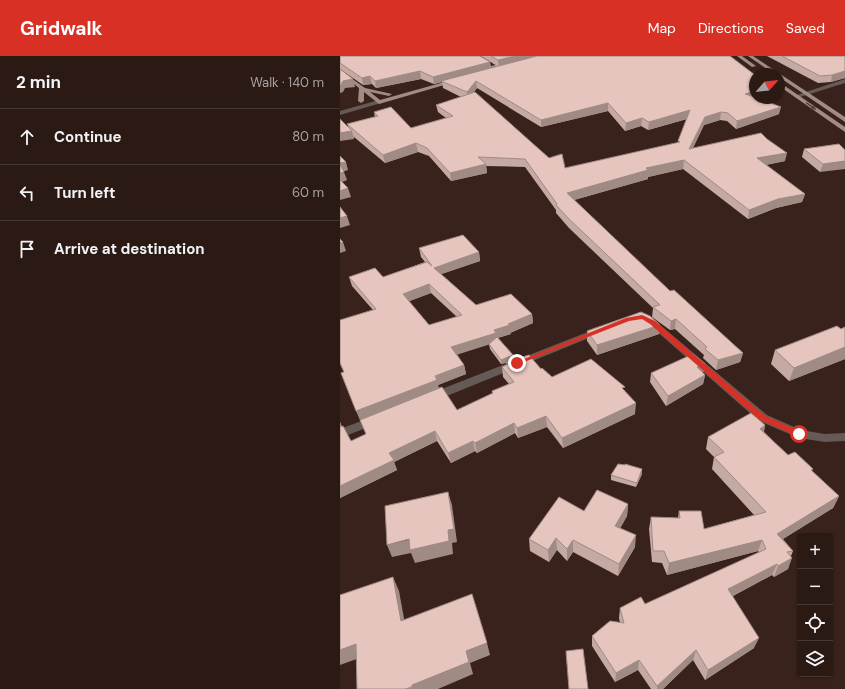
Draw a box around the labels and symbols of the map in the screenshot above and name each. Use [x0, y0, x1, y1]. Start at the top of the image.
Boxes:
north arrow [749, 68, 785, 104]
one-way arrow [806, 102, 816, 110]
route end [508, 354, 526, 372]
route start [790, 425, 808, 443]

